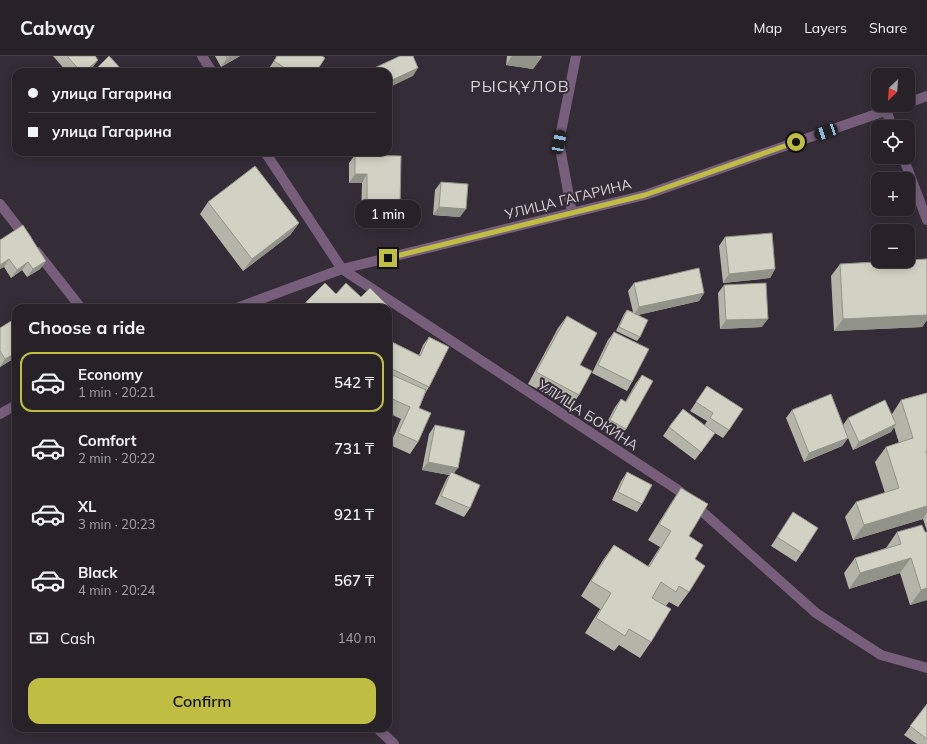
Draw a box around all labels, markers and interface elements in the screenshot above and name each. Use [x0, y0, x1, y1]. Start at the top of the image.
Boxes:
text: Cabway [20, 16, 95, 40]
text: Map [753, 19, 782, 37]
text: Layers [804, 19, 847, 37]
text: Share [869, 19, 907, 37]
north arrow [871, 68, 915, 112]
map controls [871, 68, 915, 268]
district label: РЫСҚҰЛОВ [470, 76, 570, 96]
text: улица Гагарина [52, 84, 172, 103]
button: locate [871, 120, 915, 164]
text: улица Гагарина [52, 122, 172, 141]
car [813, 122, 839, 142]
car [551, 129, 567, 155]
route start [787, 133, 805, 151]
button: + [871, 172, 915, 216]
street label: УЛИЦА ГАГАРИНА [502, 174, 634, 224]
callout: 1 min [355, 200, 421, 228]
text: 1 min [371, 206, 405, 222]
button: − [871, 224, 915, 268]
route end [379, 249, 397, 267]
text: Choose a ride [28, 316, 145, 339]
icon: car [30, 364, 66, 400]
text: Economy [78, 365, 143, 384]
text: 542 ₸ [334, 373, 374, 392]
street label: УЛИЦА БОКИНА [533, 375, 642, 455]
text: 1 min · 20:21 [78, 384, 155, 400]
icon: car [30, 430, 66, 466]
text: Comfort [78, 431, 136, 450]
text: 731 ₸ [334, 439, 374, 458]
text: 2 min · 20:22 [78, 450, 155, 466]
icon: car [30, 496, 66, 532]
text: XL [78, 497, 96, 516]
text: 921 ₸ [334, 505, 374, 524]
text: 3 min · 20:23 [78, 516, 155, 532]
icon: car [30, 562, 66, 598]
text: Black [78, 563, 117, 582]
text: 567 ₸ [334, 571, 374, 590]
text: 4 min · 20:24 [78, 582, 155, 598]
icon: cash [28, 627, 50, 649]
text: Cash [60, 629, 95, 648]
text: 140 m [338, 630, 376, 646]
button: Confirm [28, 678, 376, 724]

